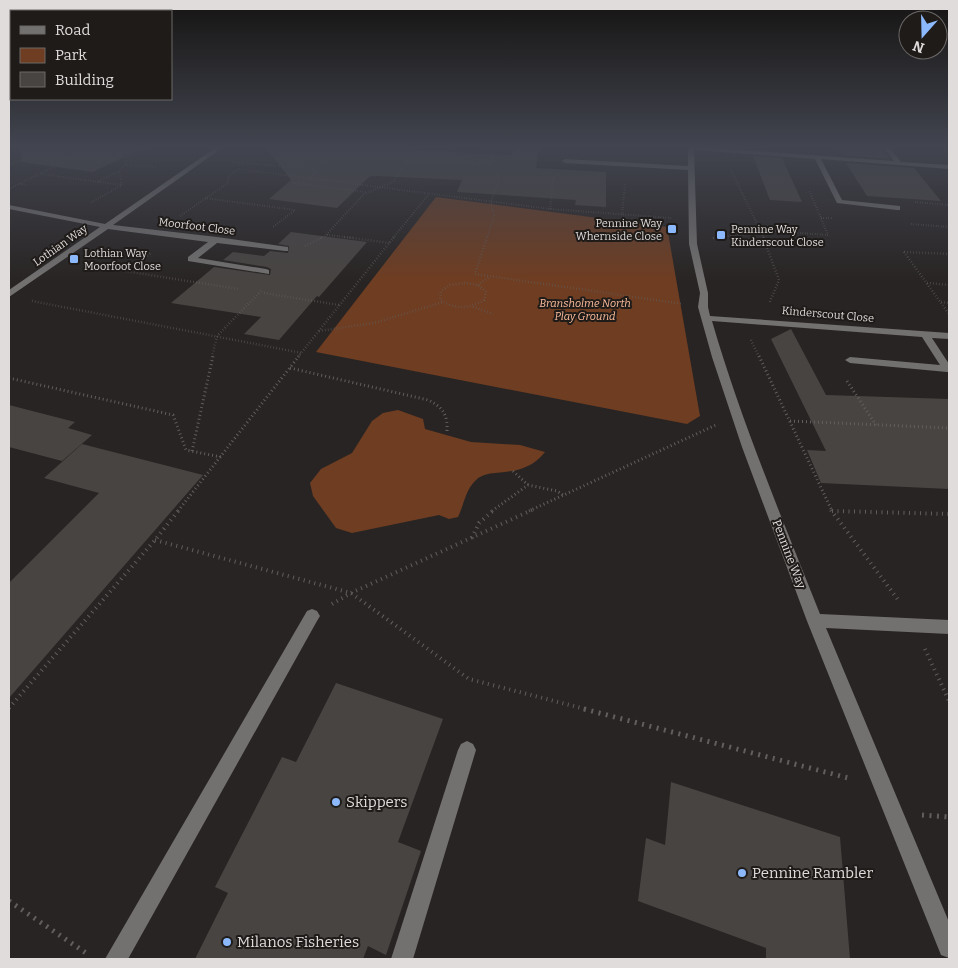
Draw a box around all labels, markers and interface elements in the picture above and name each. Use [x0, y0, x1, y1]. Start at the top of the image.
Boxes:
legend [10, 10, 172, 100]
north arrow [898, 10, 948, 60]
text: Road [55, 21, 90, 39]
text: N [911, 37, 927, 57]
text: Park [55, 46, 87, 64]
text: Building [55, 71, 114, 89]
street label: Moorfoot Close [158, 215, 236, 238]
place label: Pennine Way Whernside Close [576, 217, 662, 243]
street label: Lothian Way [31, 222, 90, 269]
marker: Pennine Way Whernside Close [666, 223, 678, 235]
place label: Pennine Way Kinderscout Close [731, 223, 824, 249]
marker: Pennine Way Kinderscout Close [715, 229, 727, 241]
place label: Lothian Way Moorfoot Close [84, 247, 161, 273]
marker: Lothian Way Moorfoot Close [68, 253, 80, 265]
park label: Bransholme North Play Ground [539, 297, 631, 323]
street label: Kinderscout Close [781, 304, 875, 325]
street label: Pennine Way [769, 518, 809, 591]
place label: Skippers [346, 793, 407, 811]
marker: Skippers [330, 796, 342, 808]
place label: Pennine Rambler [752, 864, 873, 882]
marker: Pennine Rambler [736, 867, 748, 879]
place label: Milanos Fisheries [237, 933, 359, 951]
marker: Milanos Fisheries [221, 936, 233, 948]

